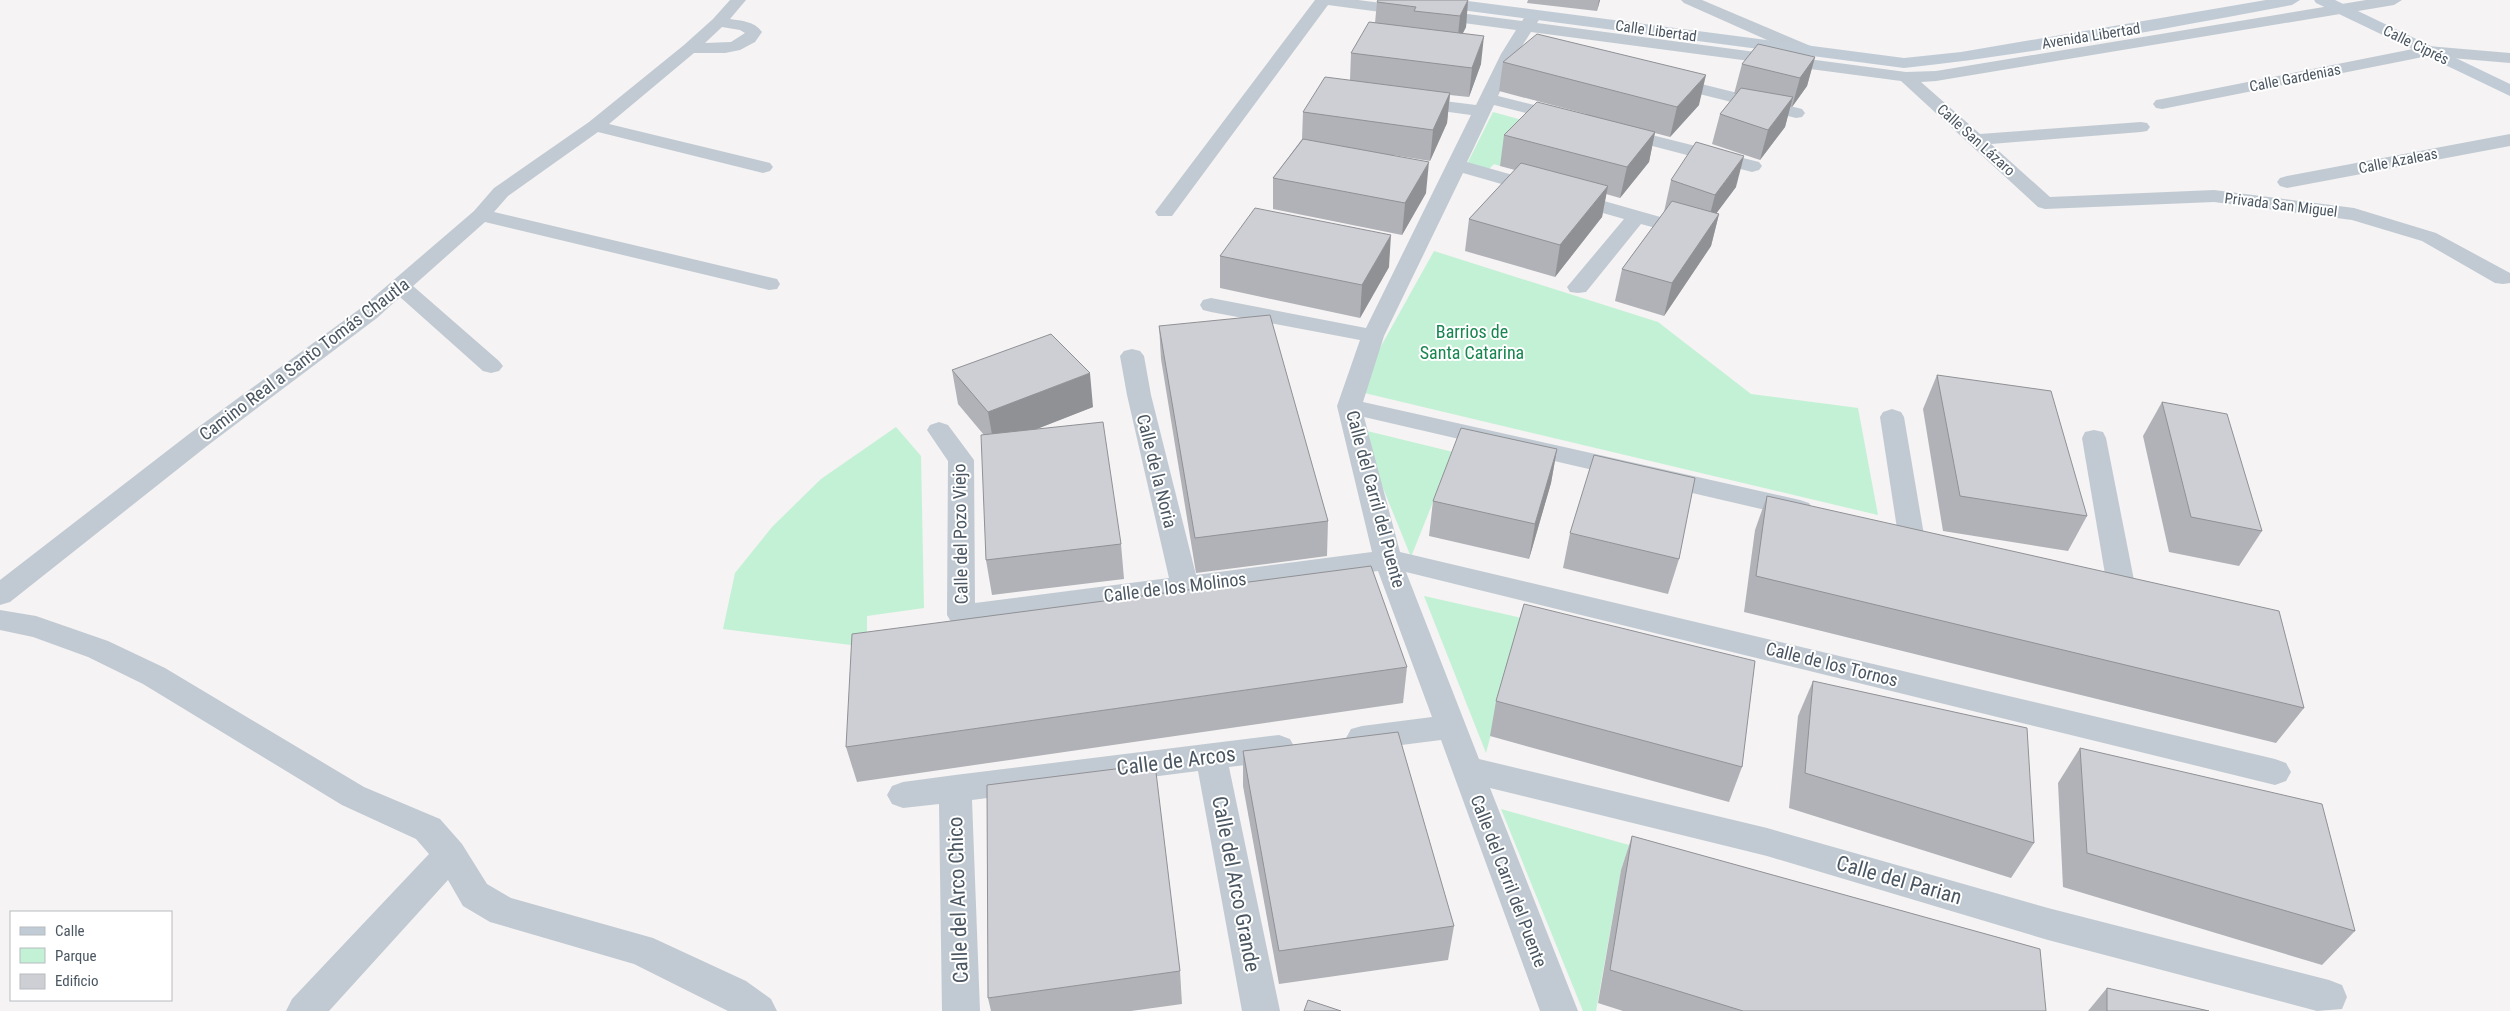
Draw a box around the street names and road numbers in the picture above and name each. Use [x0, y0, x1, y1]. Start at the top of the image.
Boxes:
street label: Calle Libertad [1614, 16, 1698, 46]
street label: Avenida Libertad [2040, 19, 2142, 53]
street label: Calle Ciprés [2380, 21, 2452, 69]
street label: Calle Gardenias [2248, 60, 2342, 96]
street label: Calle San Lázaro [1933, 100, 2019, 180]
street label: Calle Azaleas [2357, 144, 2439, 177]
street label: Privada San Miguel [2224, 189, 2338, 221]
street label: Camino Real a Santo Tomás Chautla [195, 273, 413, 445]
street label: Calle del Carril del Puente [1342, 408, 1410, 590]
street label: Calle de la Noria [1133, 412, 1181, 530]
street label: Calle del Pozo Viejo [948, 463, 972, 605]
street label: Calle de los Molinos [1102, 568, 1248, 606]
street label: Calle de los Tornos [1764, 637, 1900, 691]
street label: Calle de Arcos [1115, 742, 1237, 780]
street label: Calle del Carril del Puente [1466, 792, 1552, 970]
street label: Calle del Arco Grande [1207, 794, 1265, 974]
street label: Calle del Arco Chico [943, 816, 973, 984]
street label: Calle del Parian [1834, 851, 1964, 909]

